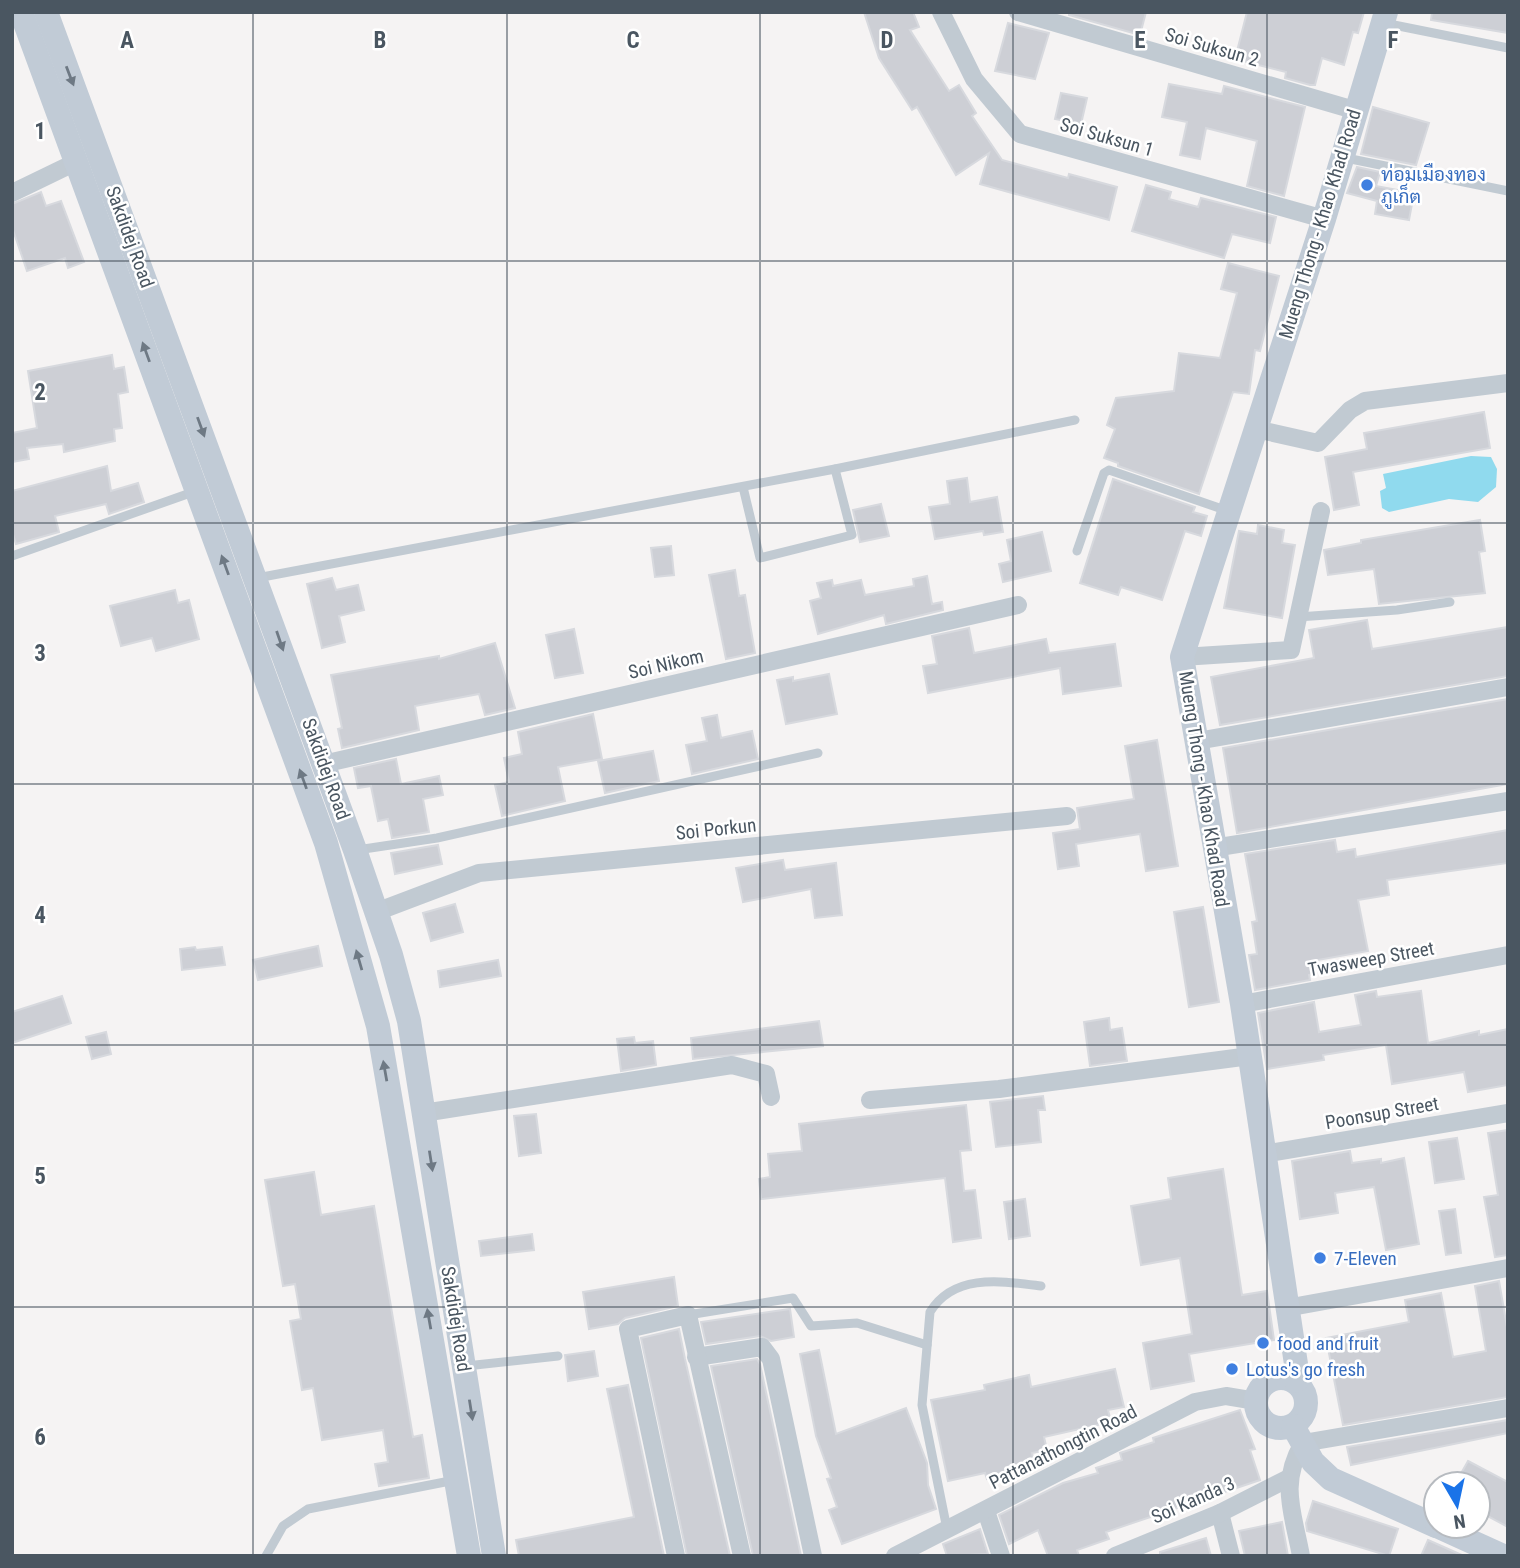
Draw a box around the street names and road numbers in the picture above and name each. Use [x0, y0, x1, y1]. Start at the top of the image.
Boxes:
street label: Soi Suksun 2 [1162, 23, 1262, 71]
street label: Mueng Thong - Khao Khad Road [1274, 106, 1366, 342]
street label: Soi Suksun 1 [1057, 113, 1157, 161]
street label: Sakdidej Road [101, 183, 159, 291]
street label: Soi Nikom [626, 644, 706, 684]
street label: Mueng Thong - Khao Khad Road [1174, 669, 1234, 909]
street label: Sakdidej Road [297, 715, 355, 823]
street label: Soi Porkun [675, 813, 757, 845]
street label: Twasweep Street [1306, 937, 1436, 981]
street label: Poonsup Street [1323, 1092, 1441, 1134]
street label: Sakdidej Road [436, 1265, 476, 1373]
street label: Pattanathongtin Road [985, 1400, 1141, 1494]
street label: Soi Kanda 3 [1148, 1471, 1238, 1529]

